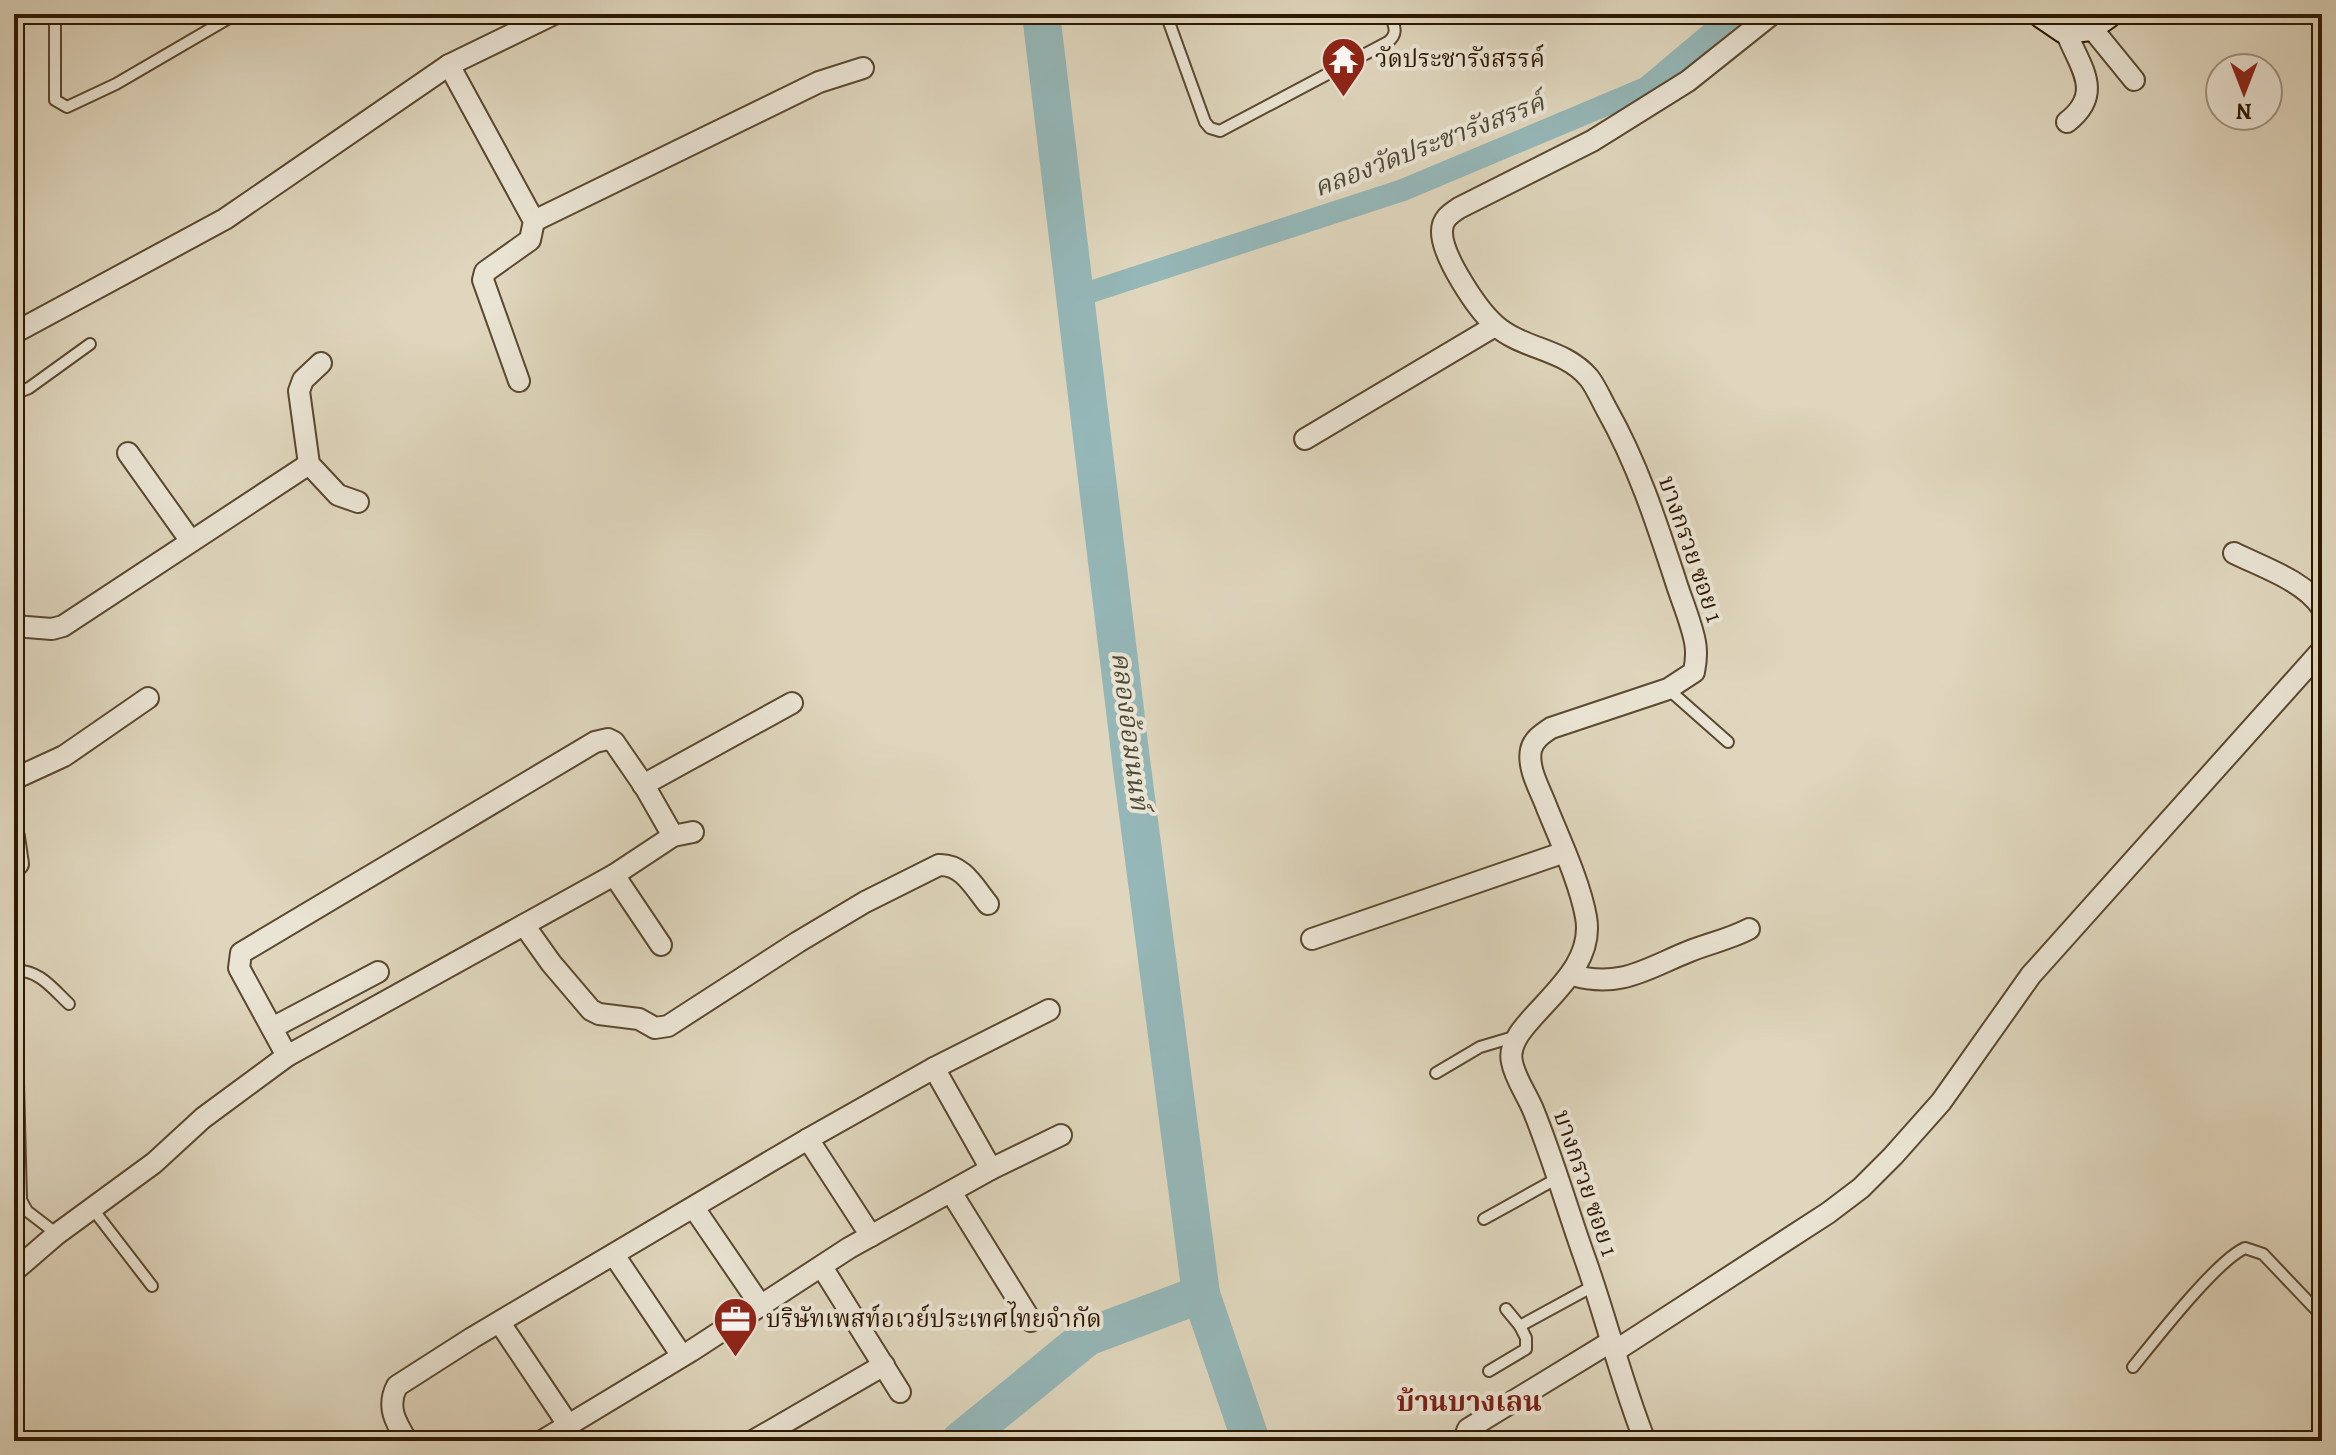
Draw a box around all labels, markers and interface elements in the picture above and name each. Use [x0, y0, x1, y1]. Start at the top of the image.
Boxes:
temple icon: วัดประชารังสรรค์ [1320, 35, 1368, 98]
place label: วัดประชารังสรรค์ [1375, 43, 1545, 75]
north arrow [2204, 52, 2284, 132]
water label: คลองวัดประชารังสรรค์ [1309, 83, 1554, 205]
text: N [2236, 96, 2252, 126]
street label: บางกรวย ซอย 1 [1651, 472, 1731, 626]
water label: คลองอ้อมนนท์ [1103, 650, 1158, 816]
street label: บางกรวย ซอย 1 [1546, 1106, 1626, 1260]
office icon: บริษัทเพสท์อเวย์ประเทศไทยจำกัด [711, 1295, 759, 1358]
place label: บริษัทเพสท์อเวย์ประเทศไทยจำกัด [766, 1301, 1102, 1335]
district label: บ้านบางเลน [1396, 1383, 1542, 1421]

